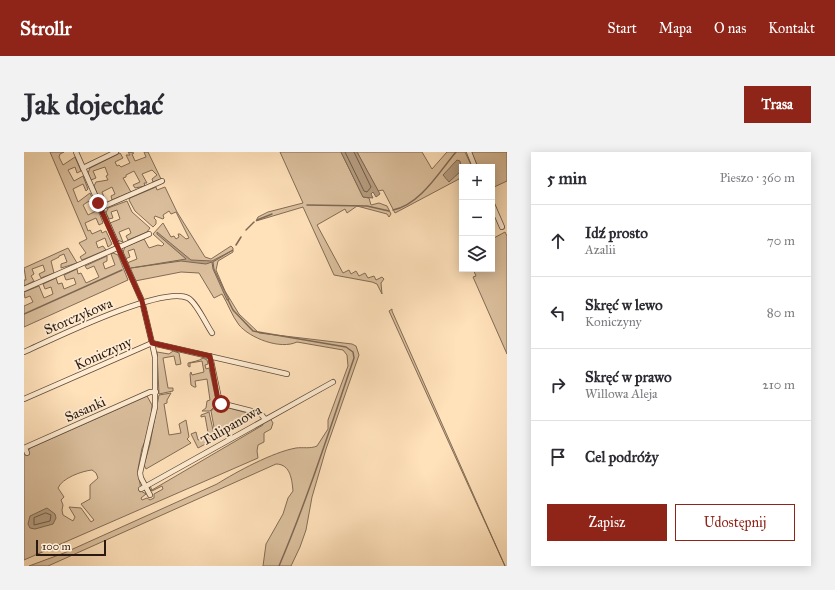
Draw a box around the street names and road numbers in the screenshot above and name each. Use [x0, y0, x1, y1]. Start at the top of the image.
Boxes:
street label: Storczykowa [41, 294, 115, 338]
street label: Koniczyny [72, 333, 135, 374]
street label: Sasanki [62, 393, 108, 426]
street label: Tulipanowa [198, 401, 265, 450]

